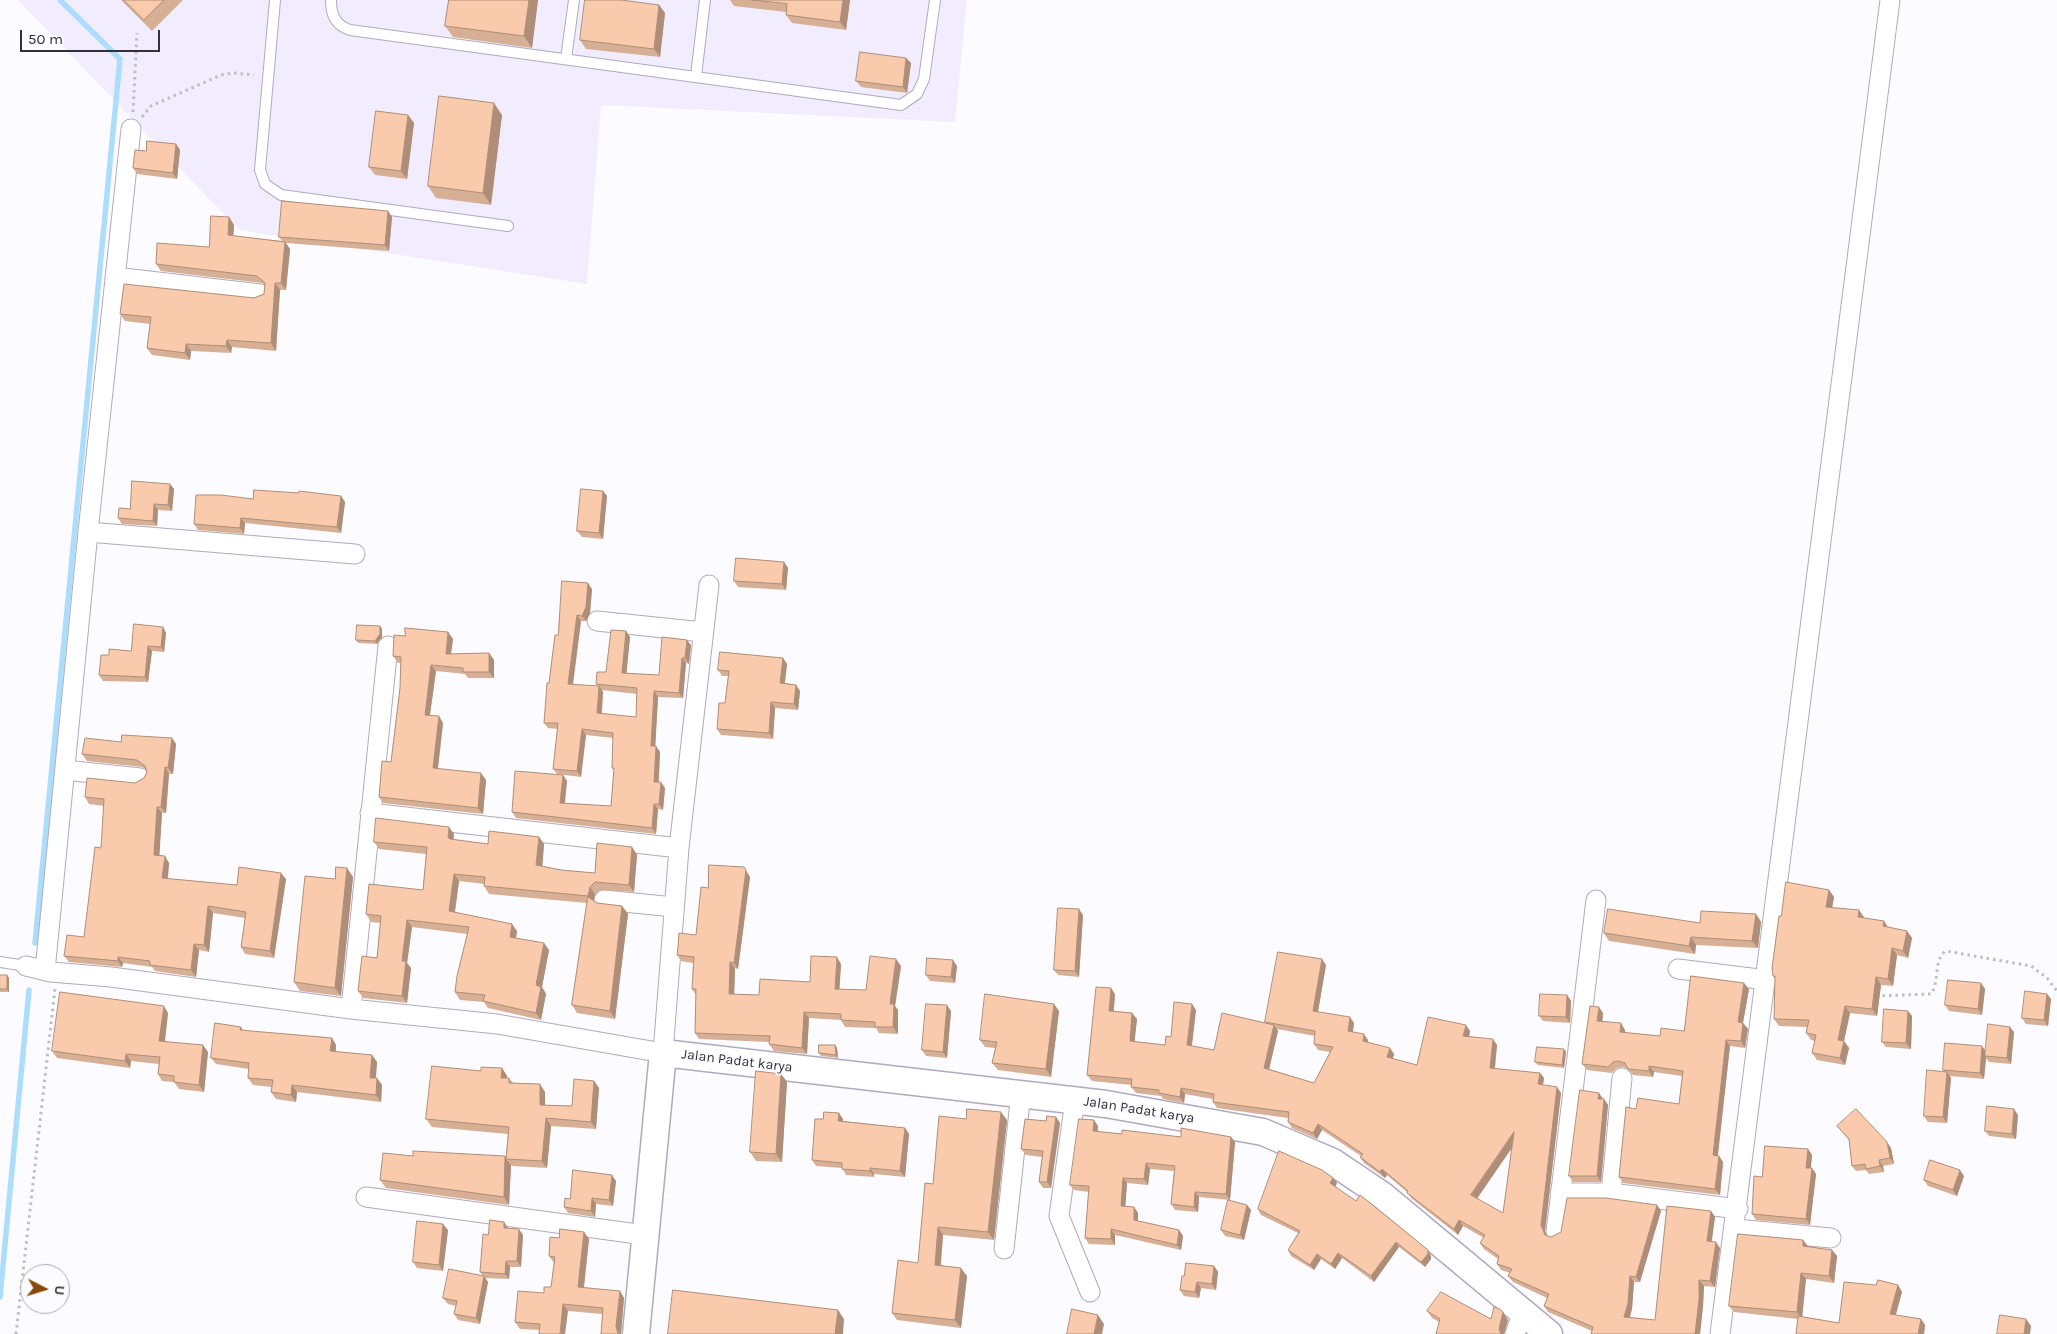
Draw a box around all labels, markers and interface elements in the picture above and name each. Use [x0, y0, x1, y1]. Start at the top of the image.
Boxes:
scale bar [22, 20, 162, 52]
text: 50 m [28, 30, 63, 48]
street label: Jalan Padat karya [681, 1046, 793, 1076]
street label: Jalan Padat karya [1083, 1093, 1195, 1127]
north arrow [20, 1264, 70, 1314]
text: U [51, 1285, 68, 1296]

